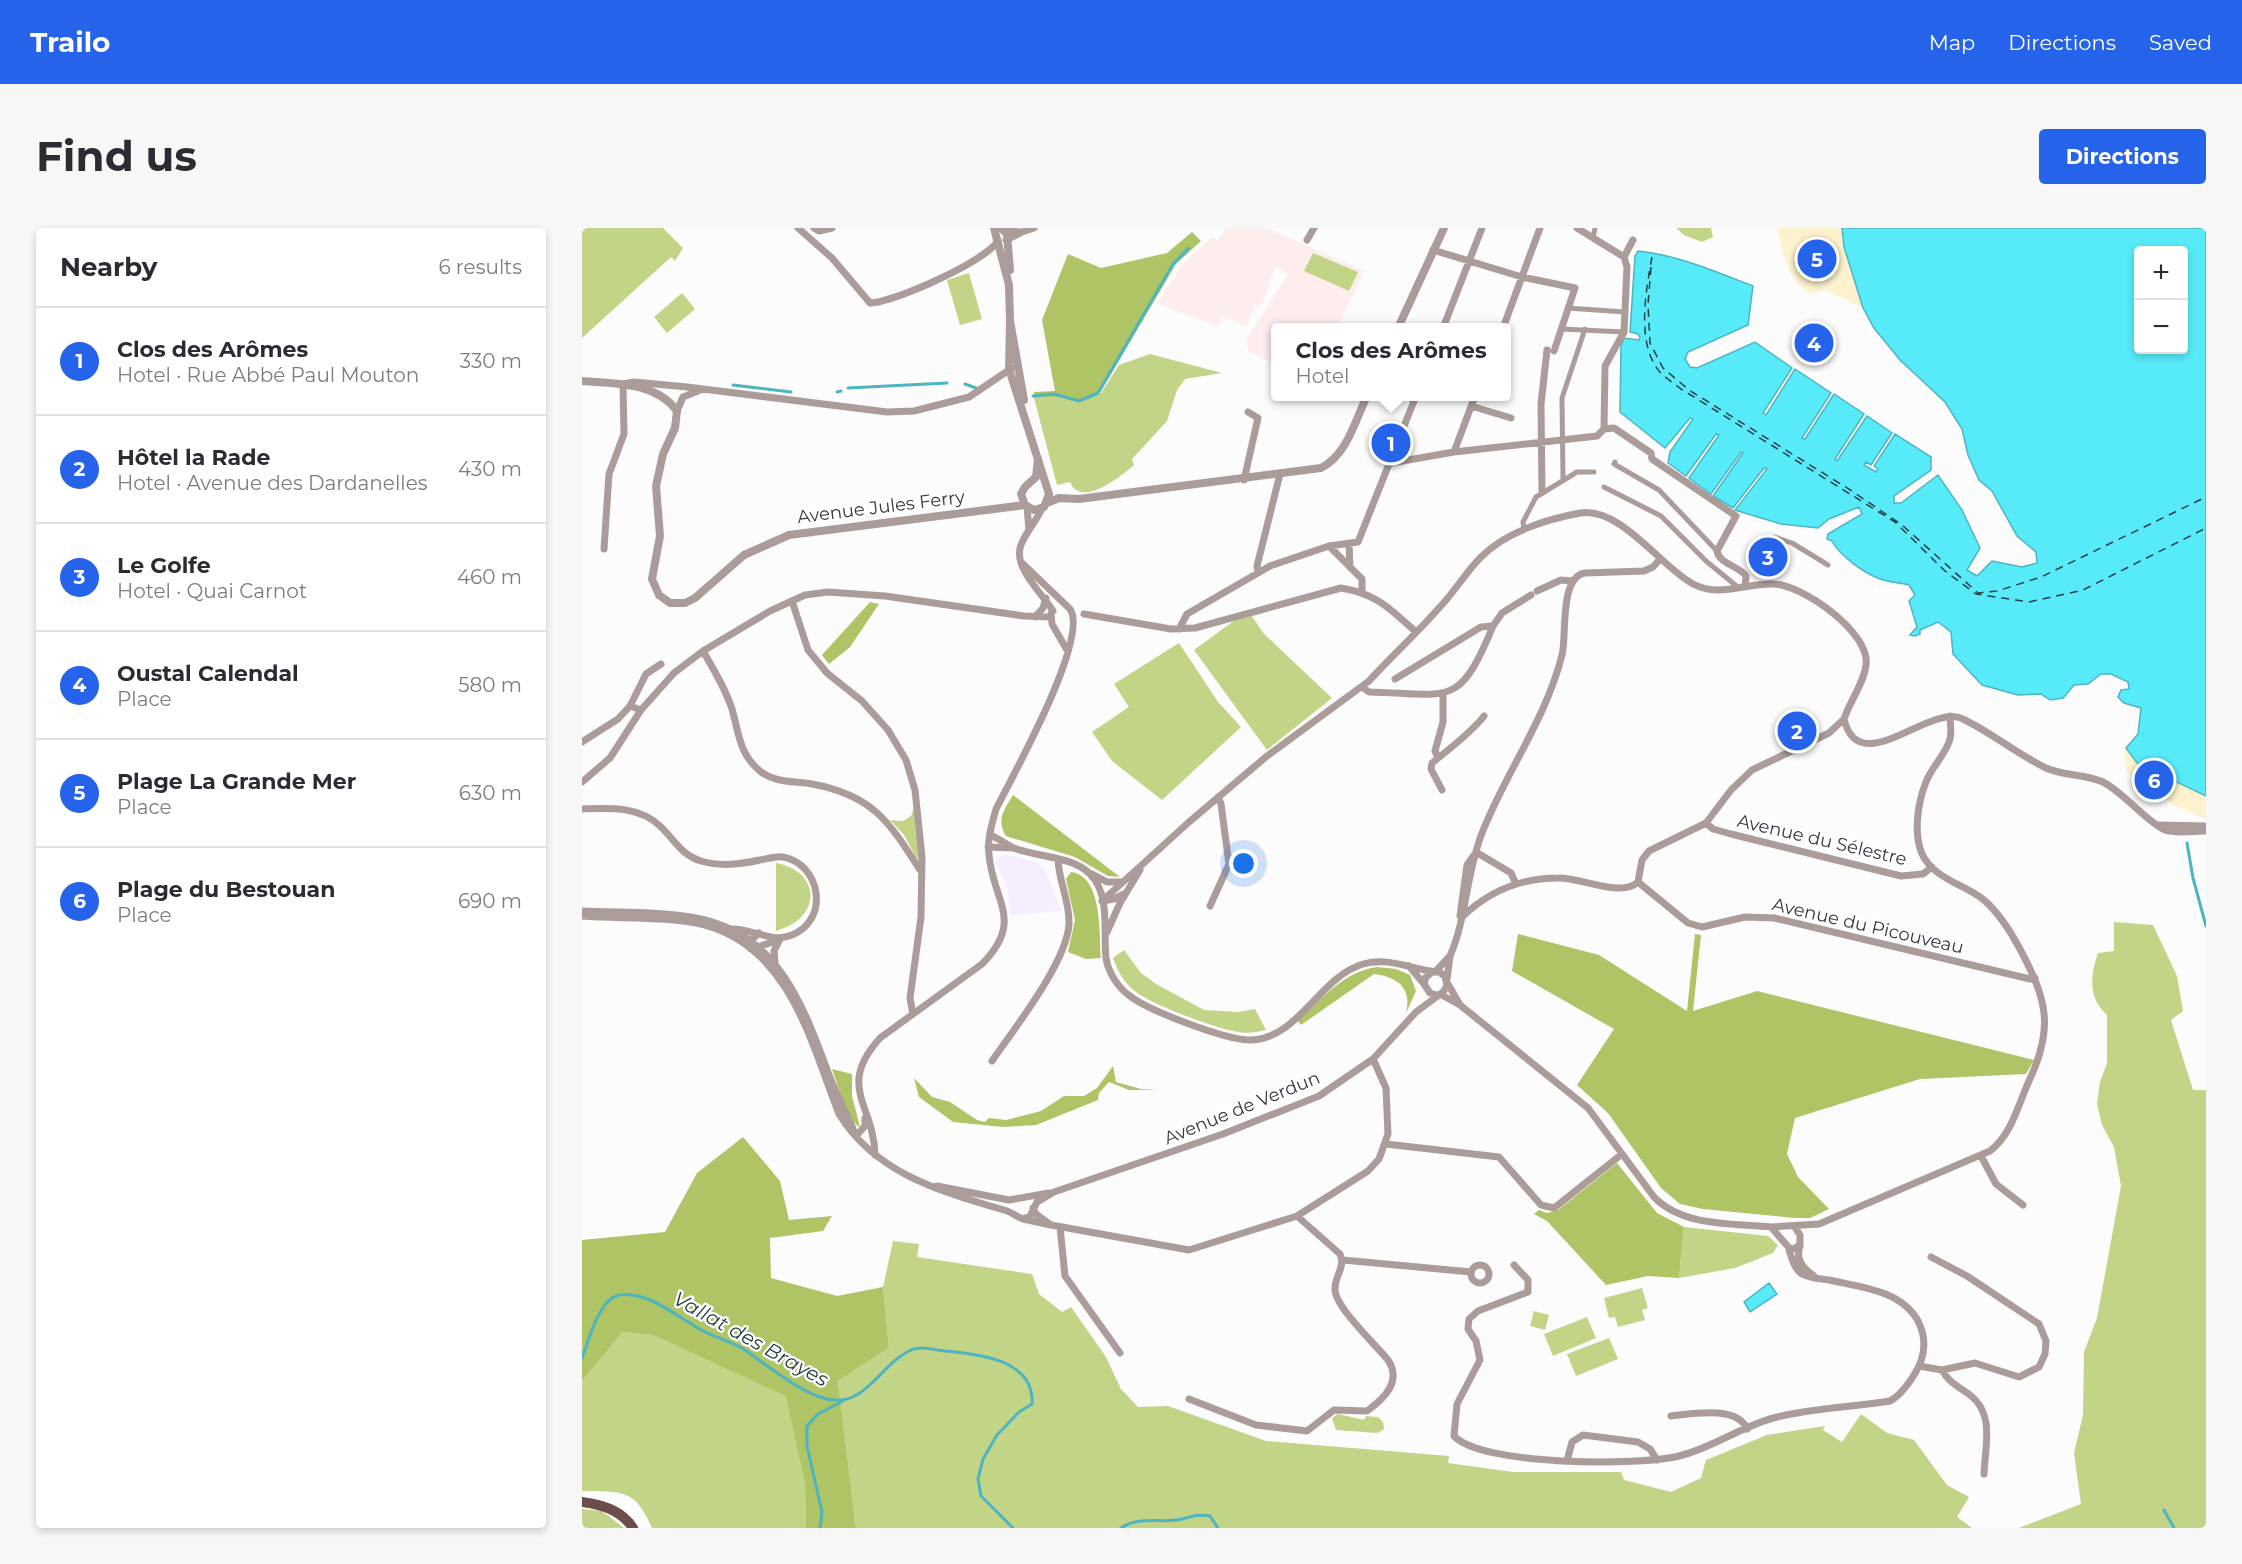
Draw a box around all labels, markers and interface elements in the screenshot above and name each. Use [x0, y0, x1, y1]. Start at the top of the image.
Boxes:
text: Trailo [30, 25, 110, 59]
text: Map [1929, 30, 1975, 55]
text: Directions [2008, 30, 2116, 55]
text: Saved [2149, 30, 2212, 55]
button: Directions [2039, 129, 2206, 184]
text: Find us [36, 130, 197, 182]
pin: 5 [1798, 237, 1836, 282]
map controls [2134, 246, 2188, 354]
button: + [2134, 246, 2188, 300]
text: Nearby [60, 251, 157, 283]
text: 6 results [438, 255, 522, 279]
button: − [2134, 300, 2188, 354]
pin: 4 [1794, 320, 1834, 366]
popup [1271, 323, 1511, 401]
text: Clos des Arômes [117, 336, 308, 363]
text: Clos des Arômes [1295, 337, 1487, 364]
text: 1 [76, 349, 83, 373]
text: 330 m [460, 349, 522, 373]
text: Hotel · Rue Abbé Paul Mouton [117, 363, 419, 387]
text: Hotel [1295, 364, 1349, 388]
pin: 1 [1372, 420, 1410, 466]
text: Hôtel la Rade [117, 444, 270, 471]
text: 2 [74, 457, 85, 481]
text: 430 m [458, 457, 522, 481]
text: Hotel · Avenue des Dardanelles [117, 471, 428, 495]
street label: Avenue Jules Ferry [796, 486, 966, 528]
pin: 3 [1748, 534, 1788, 580]
text: Le Golfe [117, 552, 211, 579]
text: 3 [74, 565, 85, 589]
text: 460 m [457, 565, 522, 589]
text: Hotel · Quai Carnot [117, 579, 307, 603]
text: Oustal Calendal [117, 660, 299, 687]
text: 4 [73, 673, 86, 697]
text: 580 m [458, 673, 522, 697]
text: Place [117, 687, 172, 711]
pin: 2 [1778, 708, 1816, 754]
pin: 6 [2134, 758, 2174, 802]
text: Plage La Grande Mer [117, 768, 356, 795]
text: 5 [74, 781, 85, 805]
text: 630 m [459, 781, 522, 805]
text: Place [117, 795, 172, 819]
street label: Avenue du Sélestre [1735, 810, 1909, 870]
your location [1229, 849, 1258, 878]
text: Plage du Bestouan [117, 876, 335, 903]
text: 6 [73, 889, 86, 913]
text: 690 m [458, 889, 522, 913]
street label: Avenue du Picouveau [1770, 893, 1966, 959]
text: Place [117, 903, 172, 927]
street label: Avenue de Verdun [1161, 1067, 1323, 1149]
water label: Vallat des Brayes [669, 1286, 833, 1392]

